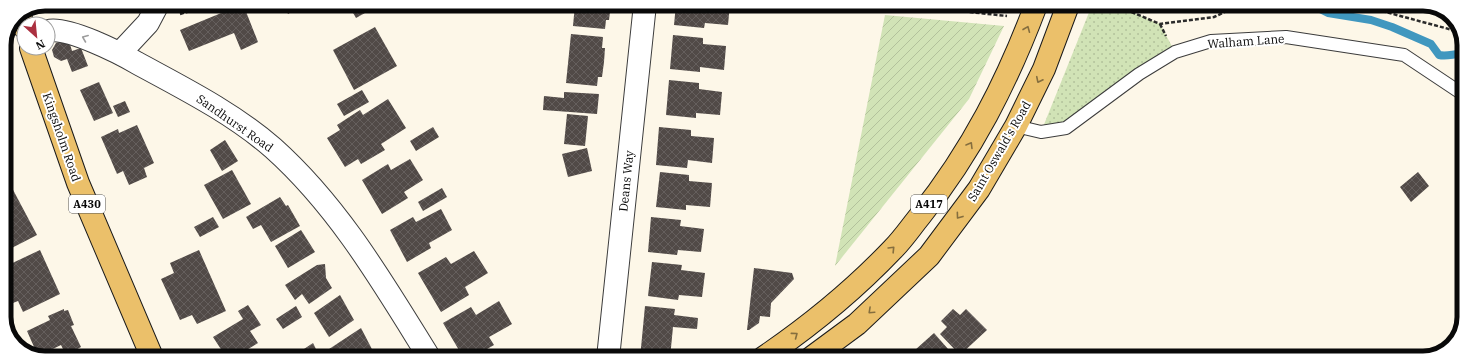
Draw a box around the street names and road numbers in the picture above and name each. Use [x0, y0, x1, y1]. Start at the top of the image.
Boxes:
street label: Walham Lane [1207, 31, 1285, 51]
street label: Kingsholm Road [40, 91, 84, 183]
street label: Sandhurst Road [194, 91, 276, 155]
street label: Saint Oswald's Road [964, 98, 1034, 204]
street label: Deans Way [615, 149, 637, 212]
road number: A430 [69, 195, 105, 213]
road number: A417 [911, 195, 947, 213]

